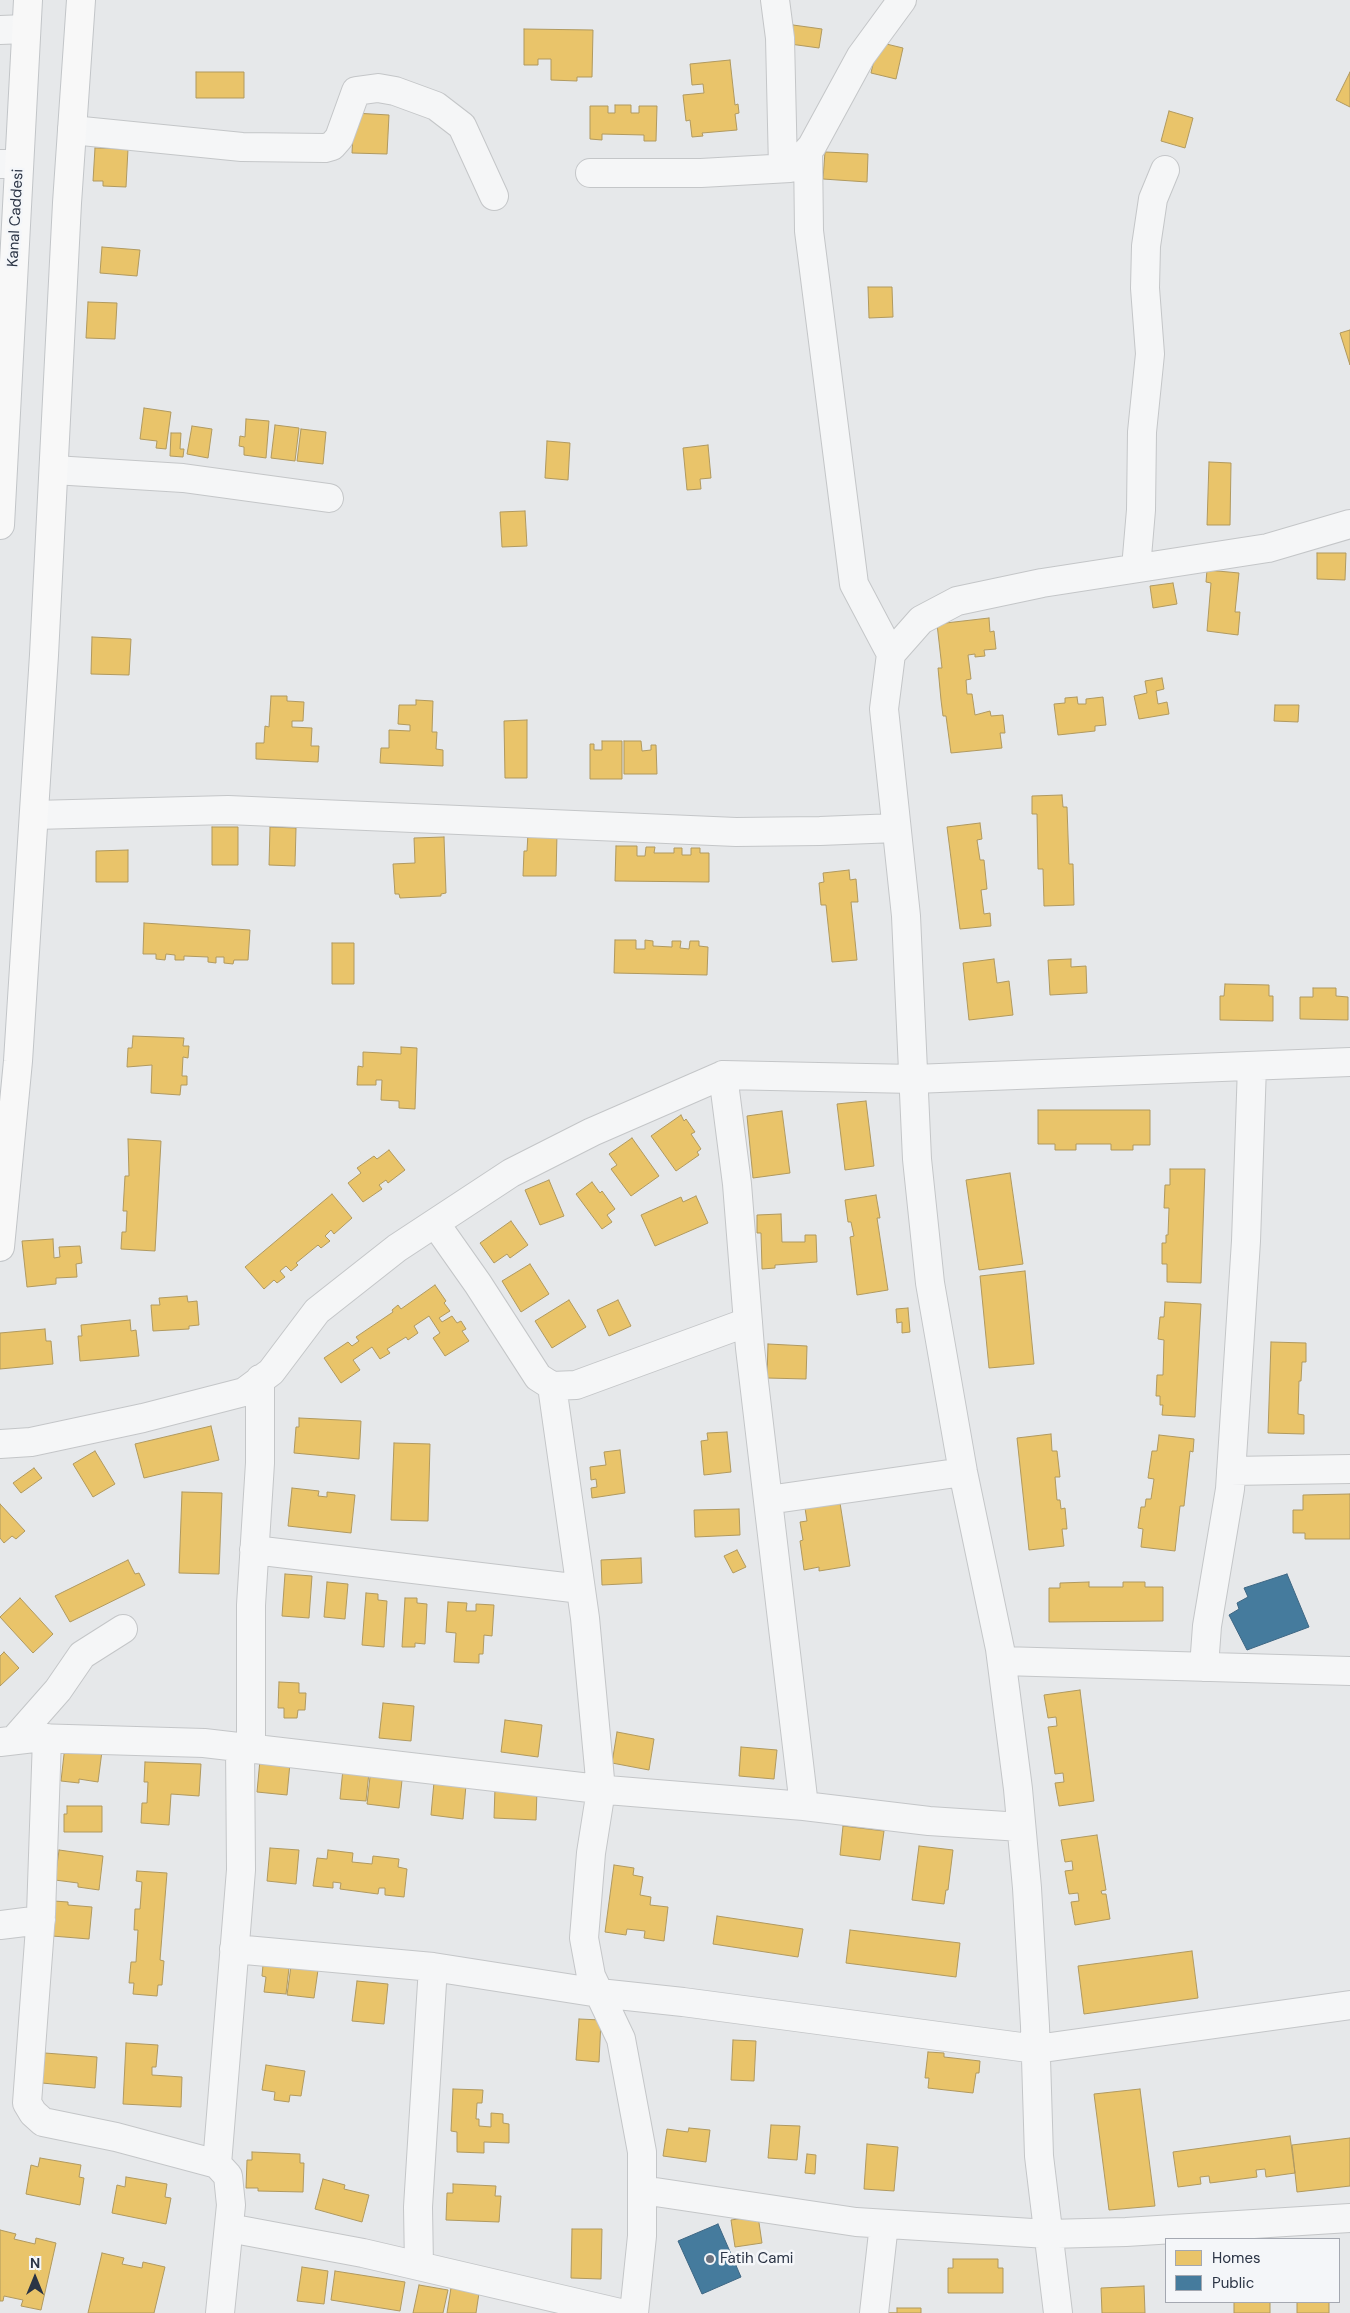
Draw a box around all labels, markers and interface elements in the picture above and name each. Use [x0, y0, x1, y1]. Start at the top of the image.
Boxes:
street label: Kanal Caddesi [4, 169, 28, 267]
legend [1165, 2238, 1340, 2303]
text: Homes [1212, 2248, 1261, 2268]
place label: Fatih Cami [720, 2250, 793, 2268]
north arrow [10, 2253, 60, 2303]
marker: Fatih Cami [704, 2253, 716, 2265]
text: N [30, 2254, 40, 2272]
text: Public [1212, 2273, 1254, 2293]

